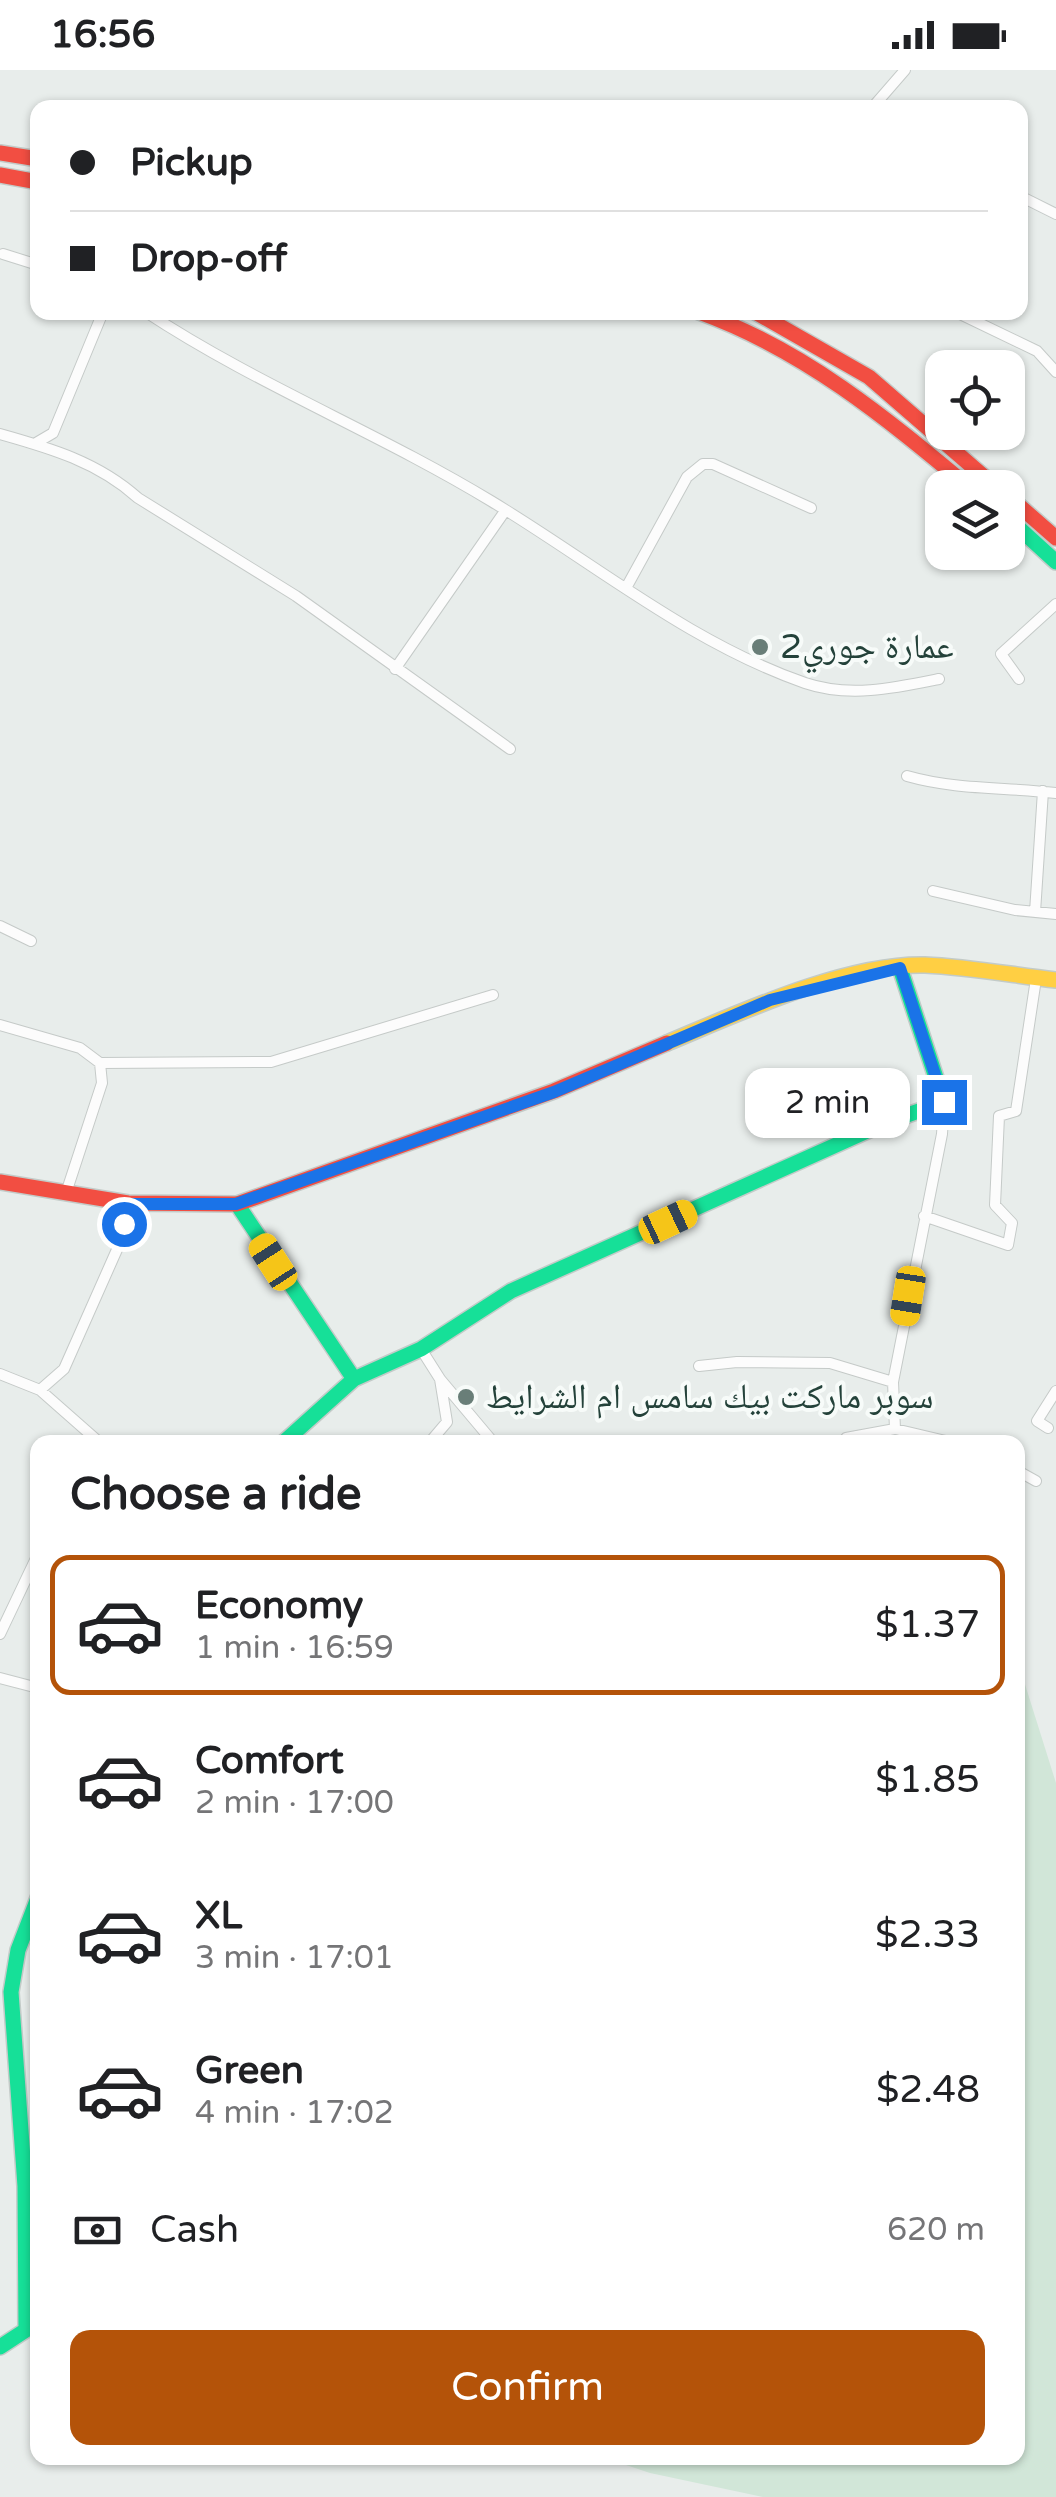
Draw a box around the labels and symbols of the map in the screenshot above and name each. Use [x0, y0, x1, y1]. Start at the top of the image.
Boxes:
place label: عمارة جوري2 [780, 626, 954, 674]
marker: عمارة جوري2 [749, 636, 771, 658]
callout: 2 min [744, 1067, 909, 1137]
route end [922, 1080, 967, 1125]
car [634, 1196, 702, 1248]
route start [102, 1202, 147, 1247]
car [244, 1229, 302, 1295]
car [888, 1264, 928, 1328]
place label: سوبر ماركت بيك سامس ام الشرايط [486, 1376, 934, 1419]
marker: سوبر ماركت بيك سامس ام الشرايط [455, 1386, 477, 1408]

